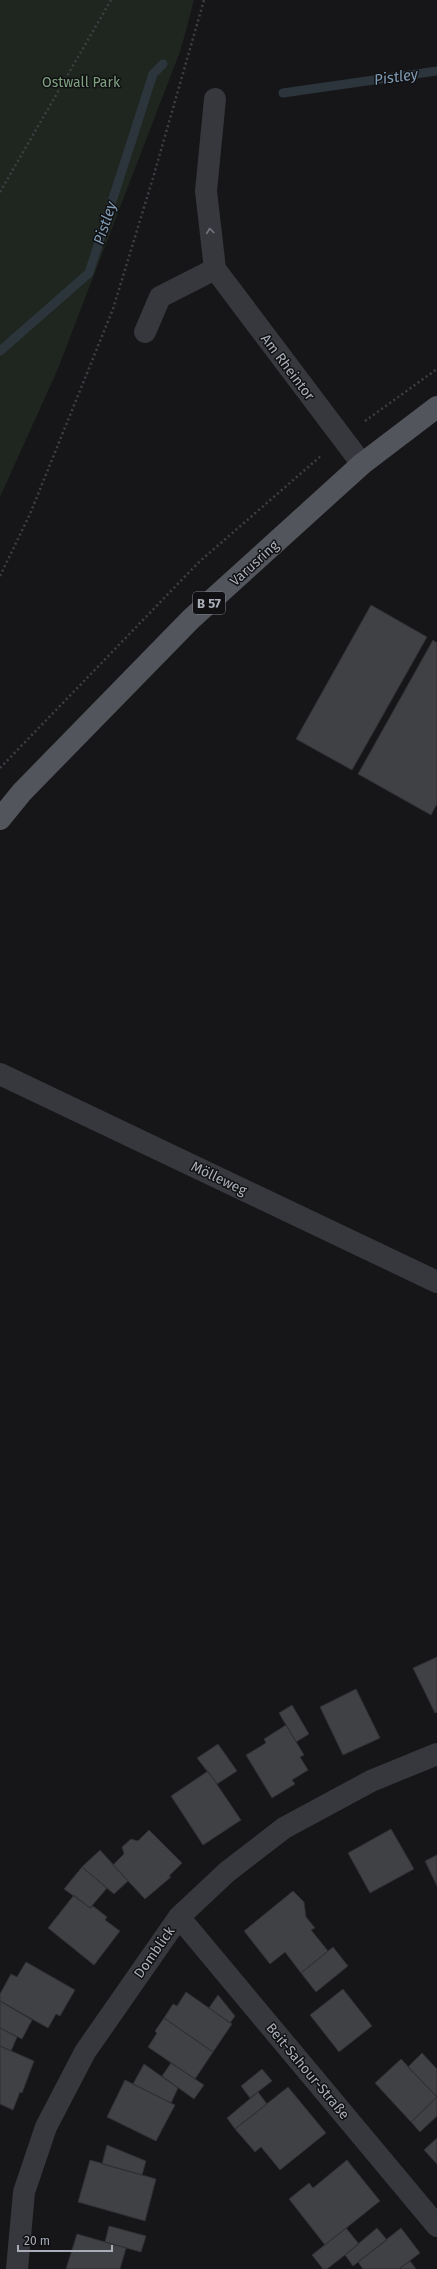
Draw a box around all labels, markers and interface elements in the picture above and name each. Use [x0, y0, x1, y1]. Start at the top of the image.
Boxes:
water label: Pistley [373, 65, 420, 89]
park label: Ostwall Park [42, 74, 121, 91]
water label: Pistley [90, 199, 121, 247]
one-way arrow [206, 228, 215, 234]
street label: Am Rheintor [257, 331, 318, 404]
street label: Varusring [226, 537, 283, 590]
road number: B 57 [193, 592, 225, 614]
street label: Mölleweg [188, 1158, 250, 1200]
street label: Domblick [130, 1922, 179, 1981]
street label: Beit-Sahour-Straße [262, 2020, 353, 2123]
scale bar [18, 2227, 112, 2253]
text: 20 m [24, 2234, 50, 2248]

